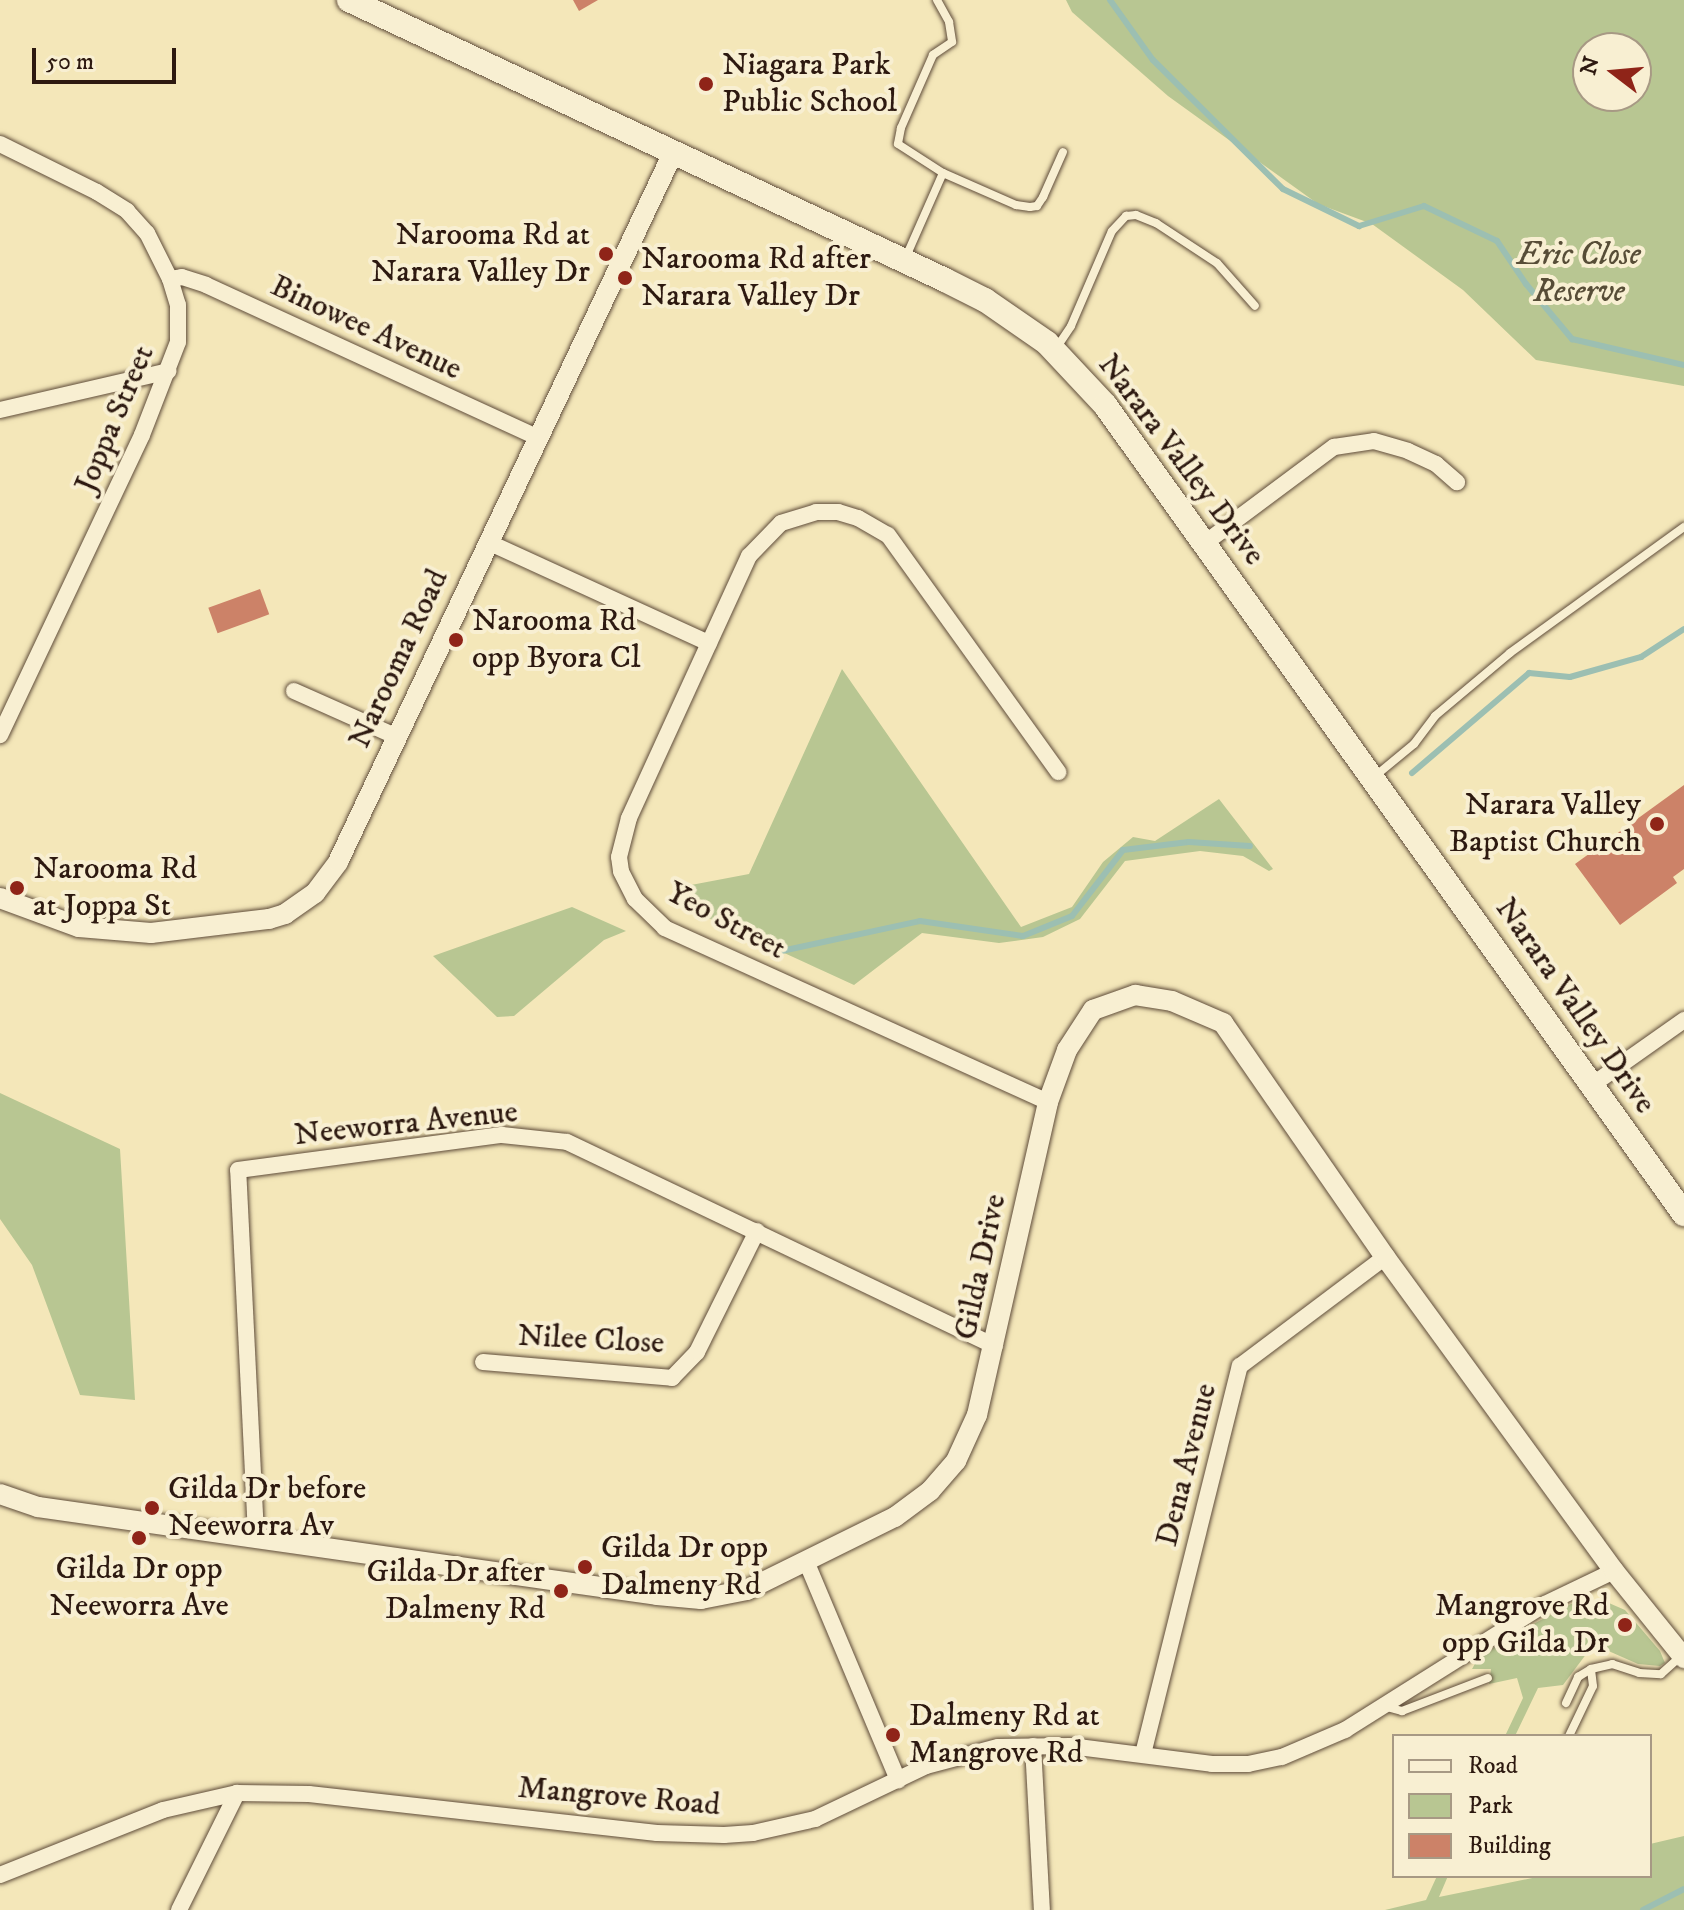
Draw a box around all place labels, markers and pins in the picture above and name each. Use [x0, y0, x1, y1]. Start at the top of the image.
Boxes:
place label: Niagara Park Public School [722, 47, 897, 122]
marker: Niagara Park Public School [697, 75, 715, 93]
place label: Narooma Rd at Narara Valley Dr [371, 217, 590, 292]
place label: Narooma Rd after Narara Valley Dr [641, 241, 871, 316]
marker: Narooma Rd at Narara Valley Dr [597, 245, 615, 263]
marker: Narooma Rd after Narara Valley Dr [616, 269, 634, 287]
place label: Narooma Rd opp Byora Cl [472, 603, 641, 678]
marker: Narooma Rd opp Byora Cl [447, 631, 465, 649]
place label: Narara Valley Baptist Church [1449, 787, 1641, 862]
marker: Narara Valley Baptist Church [1648, 815, 1666, 833]
place label: Narooma Rd at Joppa St [33, 851, 197, 926]
marker: Narooma Rd at Joppa St [8, 879, 26, 897]
place label: Gilda Dr before Neeworra Av [168, 1471, 366, 1546]
marker: Gilda Dr before Neeworra Av [143, 1499, 161, 1517]
marker: Gilda Dr opp Neeworra Ave [130, 1529, 148, 1547]
place label: Gilda Dr opp Dalmeny Rd [601, 1530, 768, 1605]
place label: Gilda Dr opp Neeworra Ave [49, 1551, 229, 1626]
place label: Gilda Dr after Dalmeny Rd [367, 1554, 545, 1629]
marker: Gilda Dr opp Dalmeny Rd [576, 1558, 594, 1576]
marker: Gilda Dr after Dalmeny Rd [552, 1582, 570, 1600]
place label: Mangrove Rd opp Gilda Dr [1435, 1588, 1609, 1663]
marker: Mangrove Rd opp Gilda Dr [1616, 1616, 1634, 1634]
place label: Dalmeny Rd at Mangrove Rd [909, 1698, 1100, 1773]
marker: Dalmeny Rd at Mangrove Rd [884, 1726, 902, 1744]

